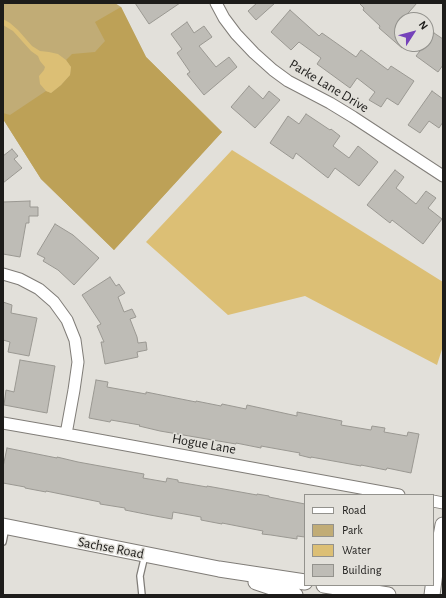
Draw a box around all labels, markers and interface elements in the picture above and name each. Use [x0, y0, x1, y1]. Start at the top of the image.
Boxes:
north arrow [394, 12, 434, 52]
text: N [417, 19, 430, 32]
street label: Parke Lane Drive [286, 56, 372, 116]
street label: Hogue Lane [171, 430, 237, 458]
legend [304, 494, 434, 586]
text: Road [342, 504, 366, 516]
text: Park [342, 524, 363, 536]
street label: Sachse Road [76, 533, 146, 563]
text: Water [342, 544, 371, 556]
text: Building [342, 564, 382, 576]

